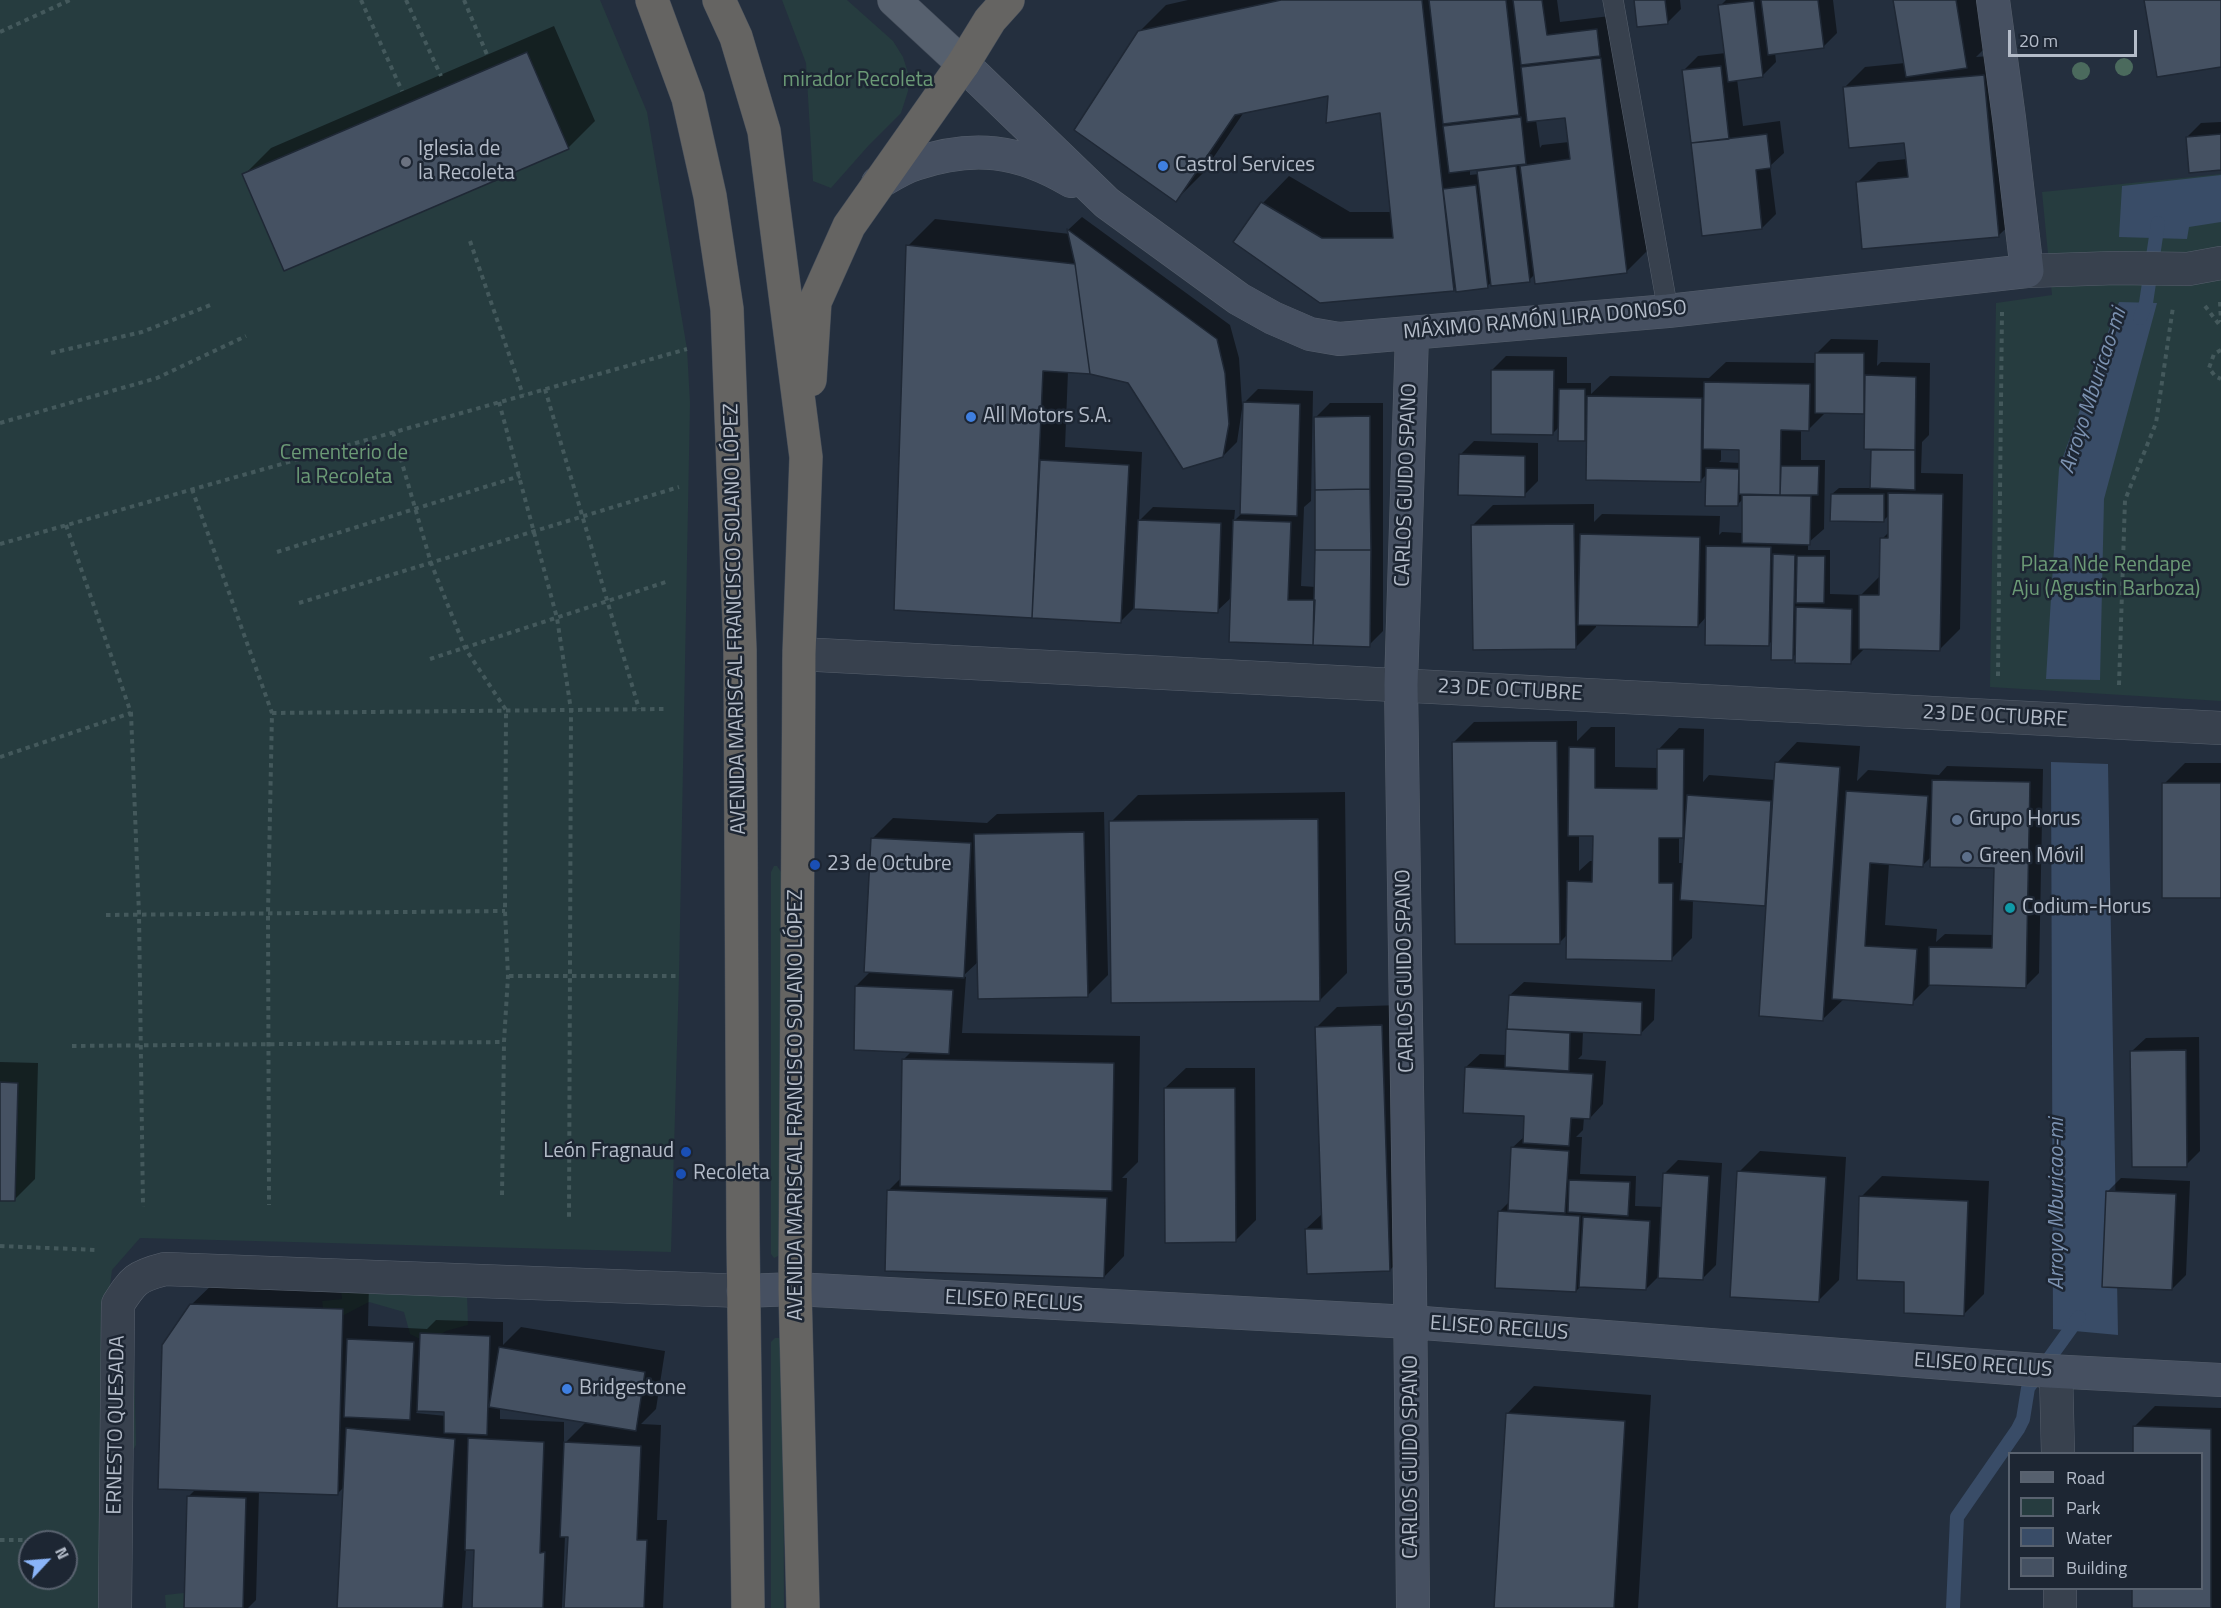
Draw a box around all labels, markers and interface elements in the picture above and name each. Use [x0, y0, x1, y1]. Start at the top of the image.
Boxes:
scale bar [2011, 18, 2140, 56]
text: 20 m [2019, 27, 2058, 54]
park label: mirador Recoleta [783, 68, 933, 94]
place label: Iglesia de la Recoleta [418, 137, 515, 187]
place label: Castrol Services [1175, 153, 1315, 179]
marker: Iglesia de la Recoleta [399, 155, 413, 169]
marker: Castrol Services [1156, 159, 1170, 173]
street label: MÁXIMO RAMÓN LIRA DONOSO [1402, 296, 1688, 346]
water label: Arroyo Mburicao-mi [2055, 305, 2133, 477]
street label: CARLOS GUIDO SPANO [1391, 383, 1423, 587]
street label: AVENIDA MARISCAL FRANCISCO SOLANO LÓPEZ [720, 403, 752, 835]
place label: All Motors S.A. [983, 404, 1111, 430]
marker: All Motors S.A. [964, 410, 978, 424]
park label: Cementerio de la Recoleta [280, 441, 408, 491]
park label: Plaza Nde Rendape Aju (Agustin Barboza) [2012, 553, 2200, 603]
street label: 23 DE OCTUBRE [1437, 675, 1583, 707]
street label: 23 DE OCTUBRE [1922, 701, 2068, 733]
place label: Grupo Horus [1969, 807, 2080, 833]
marker: Grupo Horus [1950, 813, 1964, 827]
place label: Green Móvil [1979, 844, 2084, 870]
marker: Green Móvil [1960, 850, 1974, 864]
place label: 23 de Octubre [827, 852, 952, 878]
marker: 23 de Octubre [808, 858, 822, 872]
street label: CARLOS GUIDO SPANO [1392, 869, 1420, 1073]
street label: AVENIDA MARISCAL FRANCISCO SOLANO LÓPEZ [784, 889, 810, 1321]
place label: Codium-Horus [2022, 895, 2151, 921]
marker: Codium-Horus [2003, 901, 2017, 915]
water label: Arroyo Mburicao-mi [2045, 1118, 2071, 1290]
place label: León Fragnaud [543, 1139, 674, 1165]
marker: León Fragnaud [679, 1145, 693, 1159]
place label: Recoleta [693, 1161, 770, 1187]
marker: Recoleta [674, 1167, 688, 1181]
street label: ELISEO RECLUS [944, 1286, 1084, 1318]
street label: ELISEO RECLUS [1429, 1312, 1569, 1346]
street label: ERNESTO QUESADA [103, 1335, 131, 1515]
street label: ELISEO RECLUS [1913, 1349, 2053, 1383]
street label: CARLOS GUIDO SPANO [1399, 1355, 1425, 1559]
place label: Bridgestone [579, 1376, 686, 1402]
marker: Bridgestone [560, 1382, 574, 1396]
legend [2008, 1452, 2203, 1590]
text: Road [2066, 1464, 2105, 1491]
text: Park [2066, 1494, 2100, 1521]
text: Water [2066, 1524, 2112, 1551]
north arrow [18, 1530, 78, 1590]
text: N [49, 1543, 76, 1563]
text: Building [2066, 1554, 2127, 1581]

